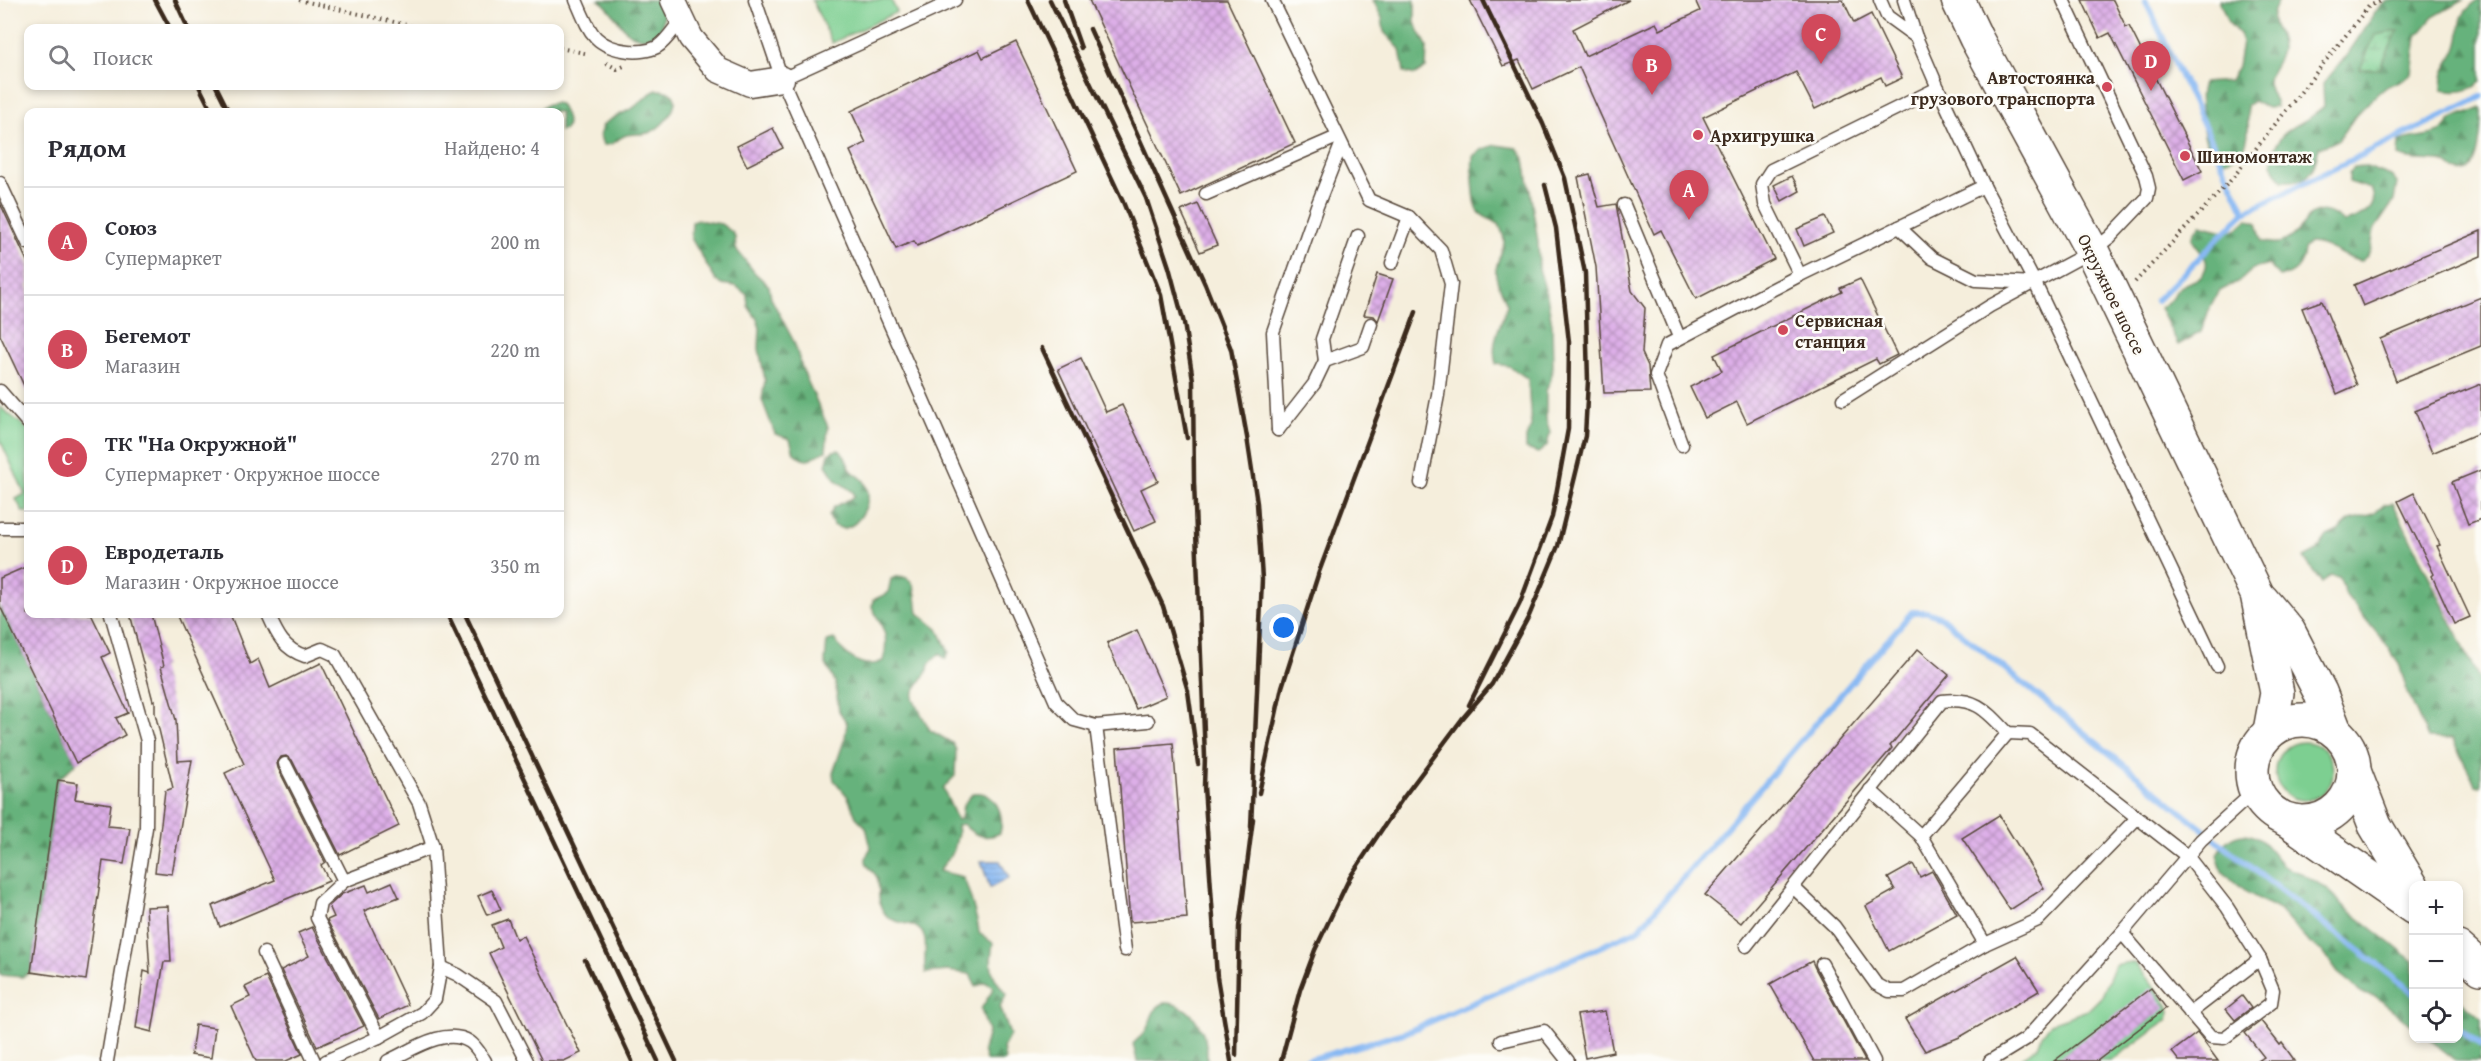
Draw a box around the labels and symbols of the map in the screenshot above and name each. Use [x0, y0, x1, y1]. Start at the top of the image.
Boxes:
pin: C [1802, 14, 1840, 64]
pin: D [2132, 42, 2170, 91]
pin: B [1632, 46, 1672, 95]
place label: Автостоянка грузового транспорта [1911, 64, 2096, 112]
marker: Автостоянка грузового транспорта [2100, 80, 2114, 94]
place label: Архигрушка [1710, 122, 1815, 149]
marker: Архигрушка [1691, 128, 1705, 142]
place label: Шиномонтаж [2197, 143, 2313, 170]
marker: Шиномонтаж [2178, 149, 2192, 163]
pin: A [1670, 170, 1708, 220]
street label: Окружное шоссе [2071, 229, 2153, 359]
place label: Сервисная станция [1795, 307, 1884, 355]
marker: Сервисная станция [1776, 323, 1790, 337]
your location [1269, 613, 1298, 642]

